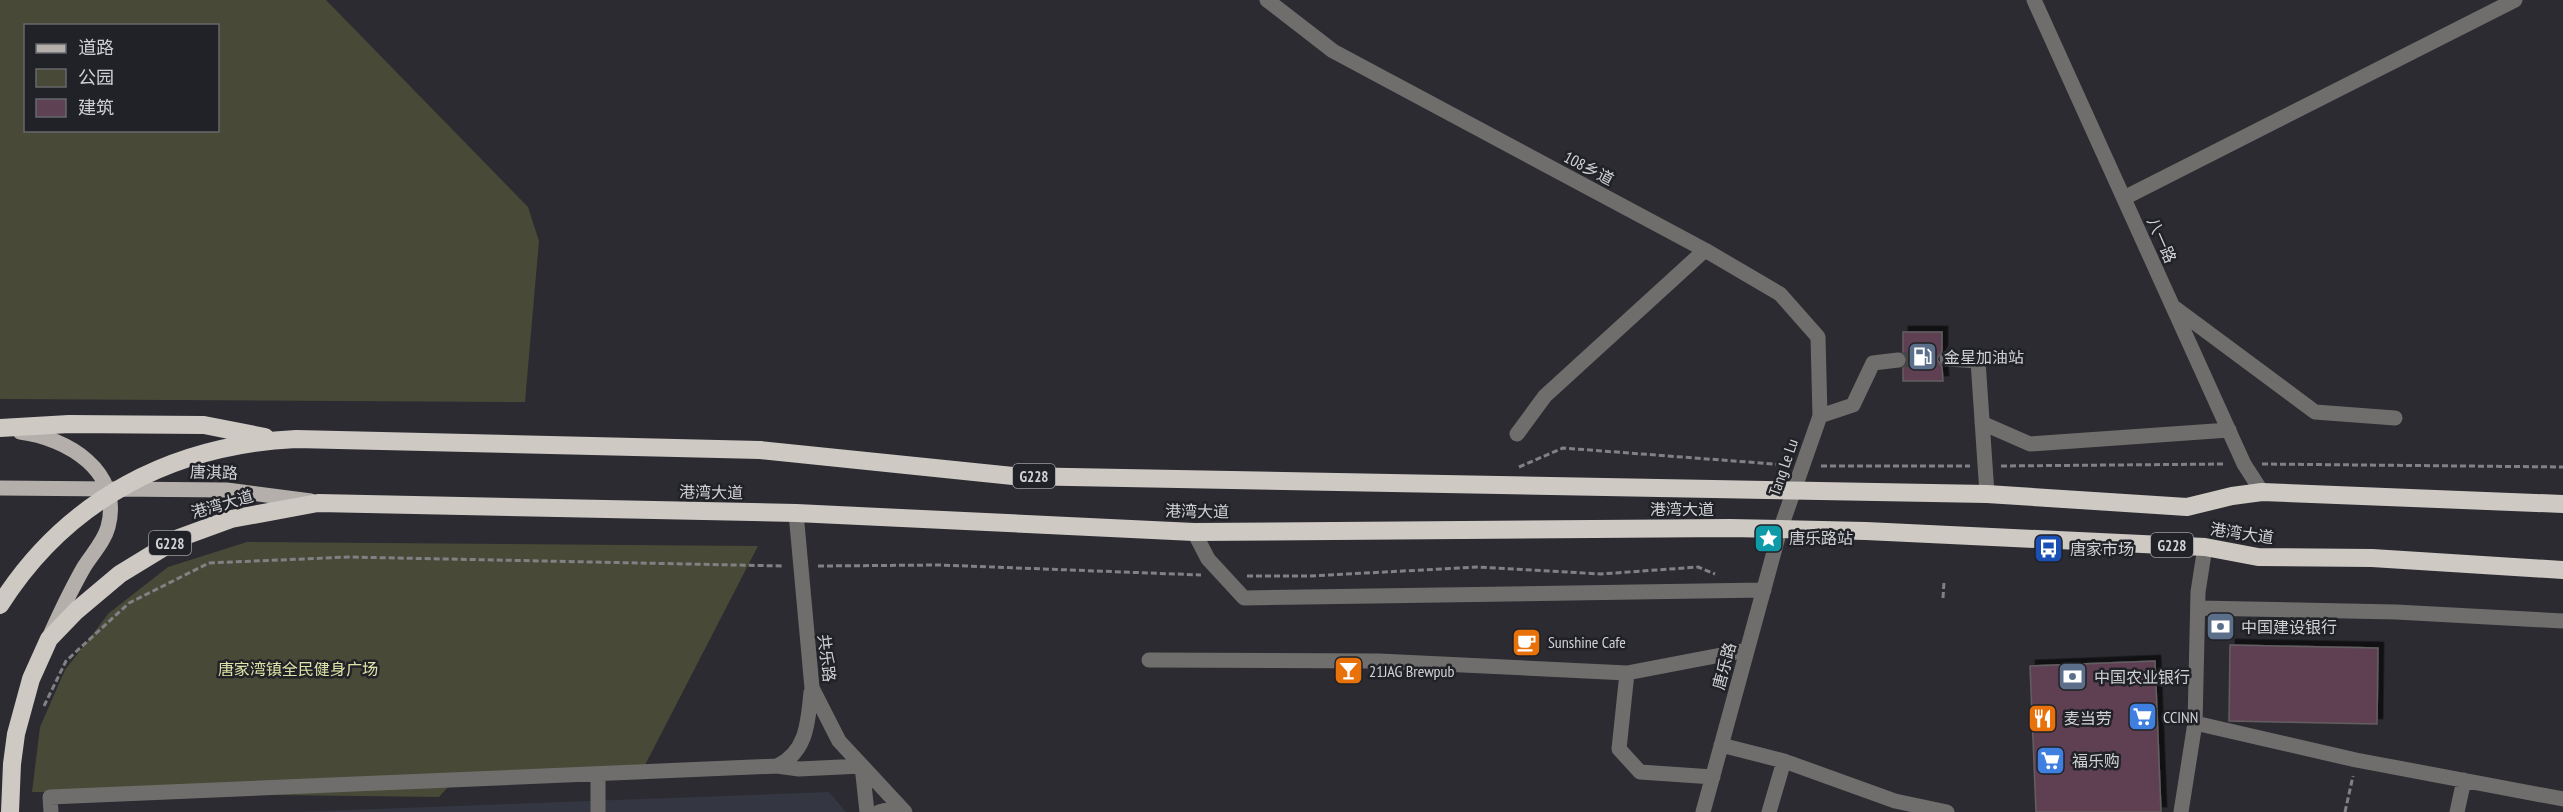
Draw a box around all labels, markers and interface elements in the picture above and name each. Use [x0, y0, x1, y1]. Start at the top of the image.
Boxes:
legend [24, 24, 219, 132]
text: 道路 [78, 36, 114, 59]
text: 公园 [78, 66, 114, 89]
text: 建筑 [78, 96, 114, 119]
street label: 108乡道 [1561, 147, 1617, 189]
street label: 八一路 [2143, 214, 2181, 266]
fuel station icon: 金星加油站 [1907, 341, 1939, 373]
place label: 金星加油站 [1944, 347, 2024, 367]
street label: Tang Le Lu [1764, 436, 1802, 498]
street label: 唐淇路 [190, 461, 238, 483]
road number: G228 [1013, 464, 1055, 488]
street label: 港湾大道 [679, 481, 743, 503]
street label: 港湾大道 [188, 486, 256, 522]
street label: 港湾大道 [1650, 499, 1714, 519]
street label: 港湾大道 [1165, 500, 1229, 522]
street label: 港湾大道 [2209, 519, 2275, 547]
place icon: 唐乐路站 [1752, 522, 1784, 554]
place label: 唐乐路站 [1789, 528, 1853, 548]
road number: G228 [149, 531, 191, 555]
bus stop icon: 唐家市场 [2033, 533, 2065, 565]
road number: G228 [2151, 533, 2193, 557]
place label: 唐家市场 [2070, 539, 2134, 559]
bank icon: 中国建设银行 [2204, 611, 2236, 643]
place label: 中国建设银行 [2241, 617, 2337, 637]
cafe icon: Sunshine Cafe [1511, 626, 1543, 658]
place label: Sunshine Cafe [1548, 632, 1626, 652]
street label: 共乐路 [814, 633, 840, 683]
street label: 唐乐路 [1708, 640, 1740, 692]
bar icon: 21JAG Brewpub [1332, 655, 1364, 687]
park label: 唐家湾镇全民健身广场 [218, 659, 378, 679]
place label: 21JAG Brewpub [1369, 661, 1454, 681]
bank icon: 中国农业银行 [2057, 661, 2089, 693]
place label: 中国农业银行 [2094, 667, 2190, 687]
supermarket icon: CCINN [2126, 701, 2158, 733]
restaurant icon: 麦当劳 [2027, 702, 2059, 734]
place label: CCINN [2163, 707, 2198, 727]
place label: 麦当劳 [2064, 708, 2112, 728]
supermarket icon: 福乐购 [2035, 745, 2067, 777]
place label: 福乐购 [2072, 751, 2120, 771]

